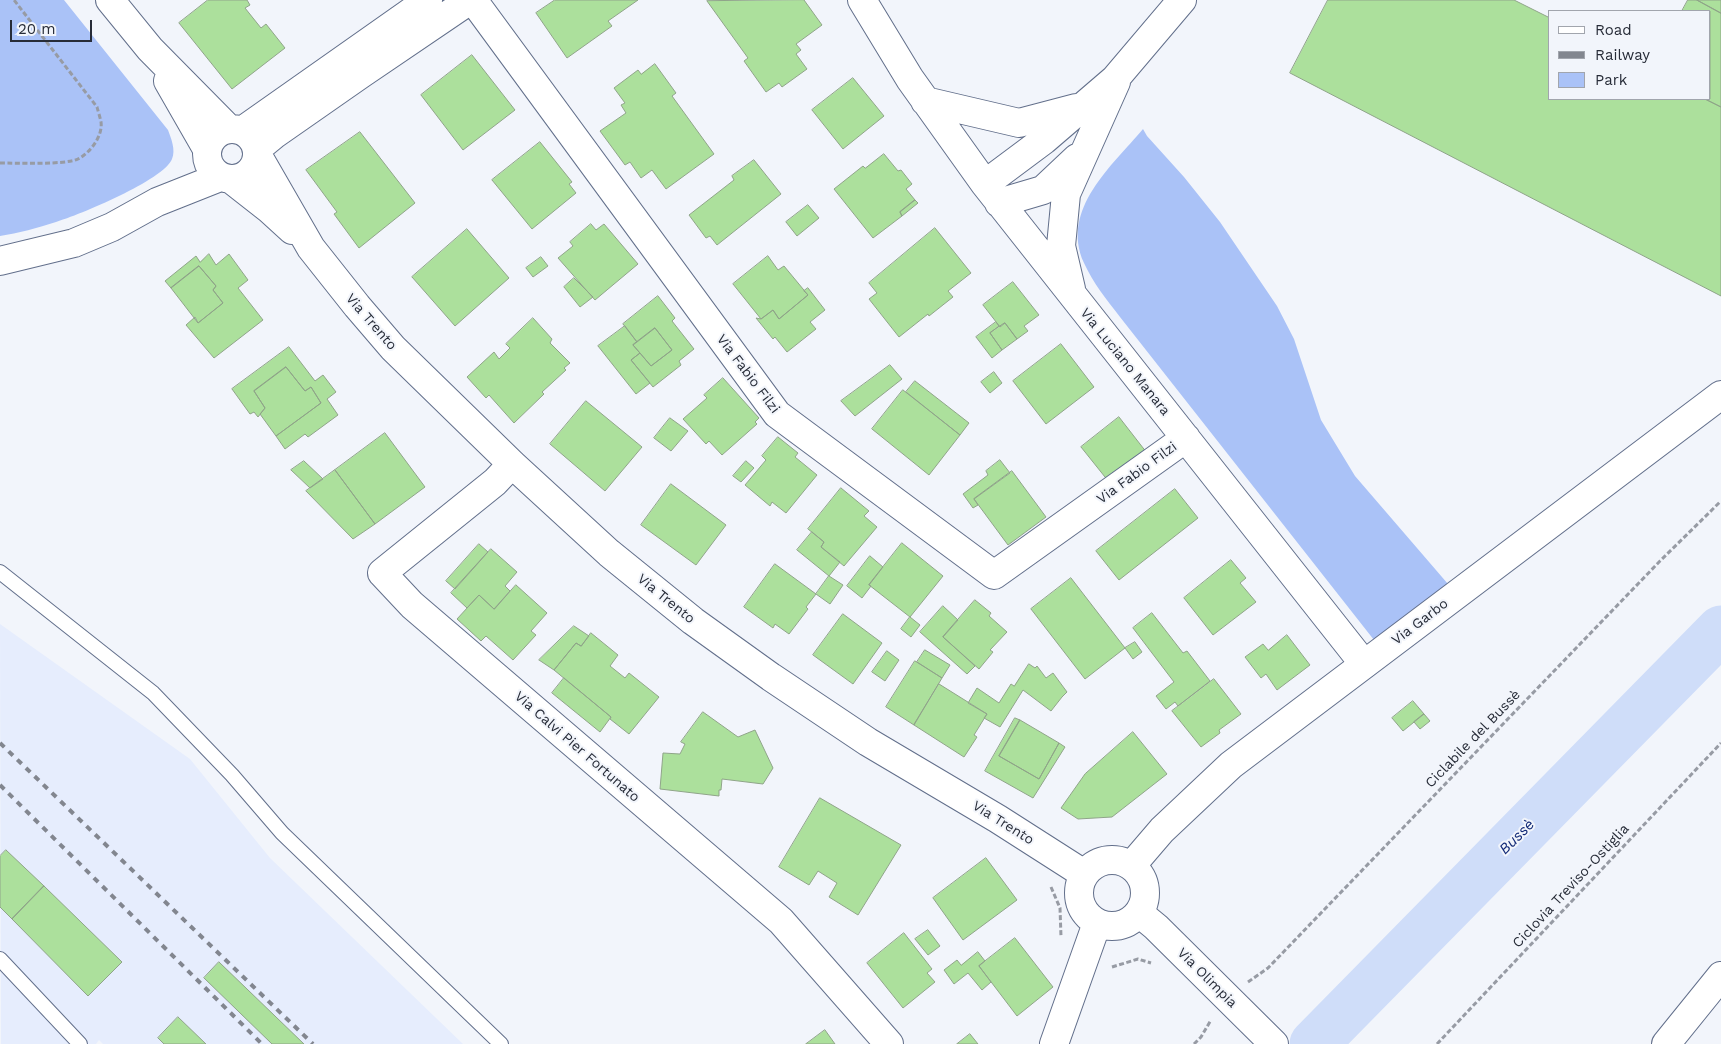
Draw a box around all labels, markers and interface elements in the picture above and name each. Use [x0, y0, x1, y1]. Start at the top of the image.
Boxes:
scale bar [12, 10, 95, 42]
legend [1548, 10, 1711, 100]
text: 20 m [18, 20, 56, 38]
text: Road [1595, 21, 1632, 39]
text: Railway [1595, 46, 1650, 64]
text: Park [1595, 71, 1627, 89]
street label: Via Trento [342, 290, 400, 354]
street label: Via Luciano Manara [1076, 305, 1174, 419]
street label: Via Fabio Filzi [713, 331, 783, 417]
street label: Via Fabio Filzi [1094, 438, 1180, 508]
street label: Via Trento [634, 571, 698, 627]
street label: Via Garbo [1388, 595, 1452, 649]
street label: Ciclabile del Bussè [1422, 687, 1524, 791]
street label: Via Calvi Pier Fortunato [511, 688, 643, 806]
street label: Via Trento [969, 797, 1037, 849]
water label: Bussè [1496, 816, 1538, 858]
street label: Ciclovia Treviso-Ostiglia [1509, 821, 1633, 951]
street label: Via Olimpia [1174, 945, 1240, 1011]

